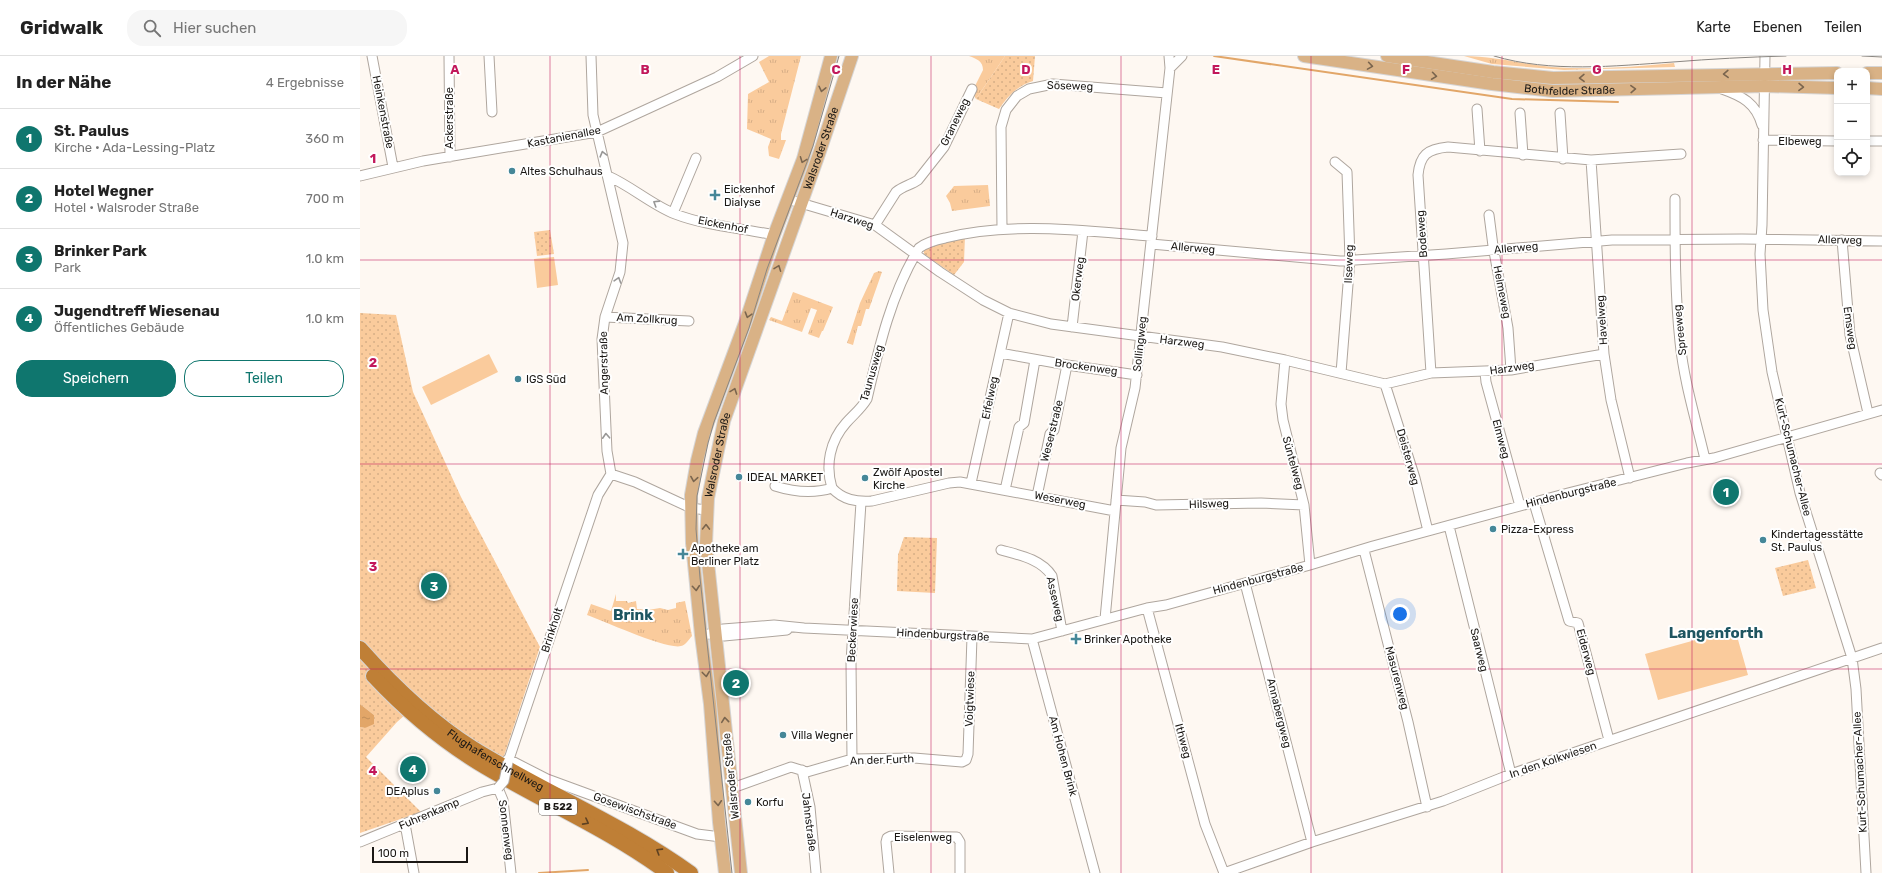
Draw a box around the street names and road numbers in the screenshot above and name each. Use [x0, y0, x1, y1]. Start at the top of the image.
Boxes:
street label: Heinkenstraße [370, 74, 396, 150]
street label: Söseweg [1047, 79, 1093, 93]
street label: Bothfelder Straße [1524, 81, 1615, 98]
street label: Ackerstraße [443, 87, 456, 149]
street label: Graneweg [938, 96, 972, 148]
street label: Walsroder Straße [800, 105, 841, 191]
street label: Kastanienallee [526, 124, 602, 150]
street label: Elbeweg [1778, 135, 1822, 148]
street label: Harzweg [829, 206, 875, 232]
street label: Bodeweg [1414, 210, 1430, 258]
street label: Eickenhof [697, 214, 750, 236]
street label: Allerweg [1818, 233, 1862, 247]
street label: Allerweg [1170, 240, 1216, 256]
street label: Allerweg [1493, 240, 1539, 256]
street label: Ilseweg [1342, 244, 1356, 284]
street label: Okerweg [1069, 256, 1087, 302]
street label: Helmeweg [1490, 264, 1514, 320]
street label: Havelweg [1594, 295, 1610, 345]
street label: Spreeweg [1671, 304, 1689, 356]
street label: Emsweg [1841, 306, 1859, 350]
street label: Am Zollkrug [616, 311, 678, 327]
street label: Sollingweg [1131, 316, 1149, 372]
street label: Angerstraße [597, 331, 611, 395]
street label: Harzweg [1159, 333, 1205, 351]
street label: Taunusweg [858, 343, 886, 403]
street label: Brockenweg [1054, 356, 1118, 378]
street label: Harzweg [1489, 358, 1535, 378]
street label: Eifelweg [979, 375, 1001, 421]
street label: Kurt-Schumacher-Allee [1772, 397, 1814, 517]
street label: Weserstraße [1038, 399, 1066, 463]
street label: Walsroder Straße [702, 411, 733, 499]
street label: Elmweg [1489, 418, 1513, 460]
street label: Deisterweg [1394, 427, 1422, 487]
street label: Süntelweg [1280, 435, 1306, 491]
street label: Hindenburgstraße [1524, 475, 1618, 511]
street label: Weserweg [1033, 489, 1087, 511]
street label: Hilsweg [1189, 497, 1229, 511]
street label: Hindenburgstraße [1211, 561, 1305, 597]
street label: Asseweg [1043, 575, 1067, 623]
street label: Beckerwiese [845, 597, 861, 663]
street label: Brinkholt [539, 605, 566, 654]
street label: Hindenburgstraße [896, 626, 990, 644]
street label: Saarweg [1467, 627, 1491, 673]
street label: Eiderweg [1574, 627, 1598, 677]
street label: Masurenweg [1382, 645, 1412, 711]
street label: Voigtwiese [963, 671, 977, 727]
street label: Annabergweg [1264, 677, 1294, 749]
street label: Kurt-Schumacher-Allee [1850, 711, 1870, 833]
street label: Am Hohen Brink [1046, 714, 1080, 798]
street label: Ithweg [1172, 722, 1194, 760]
street label: Flughafenschnellweg [445, 726, 546, 793]
street label: Walsroder Straße [720, 732, 742, 820]
street label: In den Kolkwiesen [1508, 739, 1598, 781]
street label: An der Furth [850, 752, 914, 768]
street label: Gosewischstraße [591, 790, 679, 832]
street label: Jahnstraße [799, 792, 819, 852]
street label: Fuhrenkamp [397, 795, 461, 833]
street label: Sonnenweg [496, 799, 516, 861]
road number: B 522 [539, 799, 577, 815]
street label: Eiselenweg [894, 831, 952, 844]

